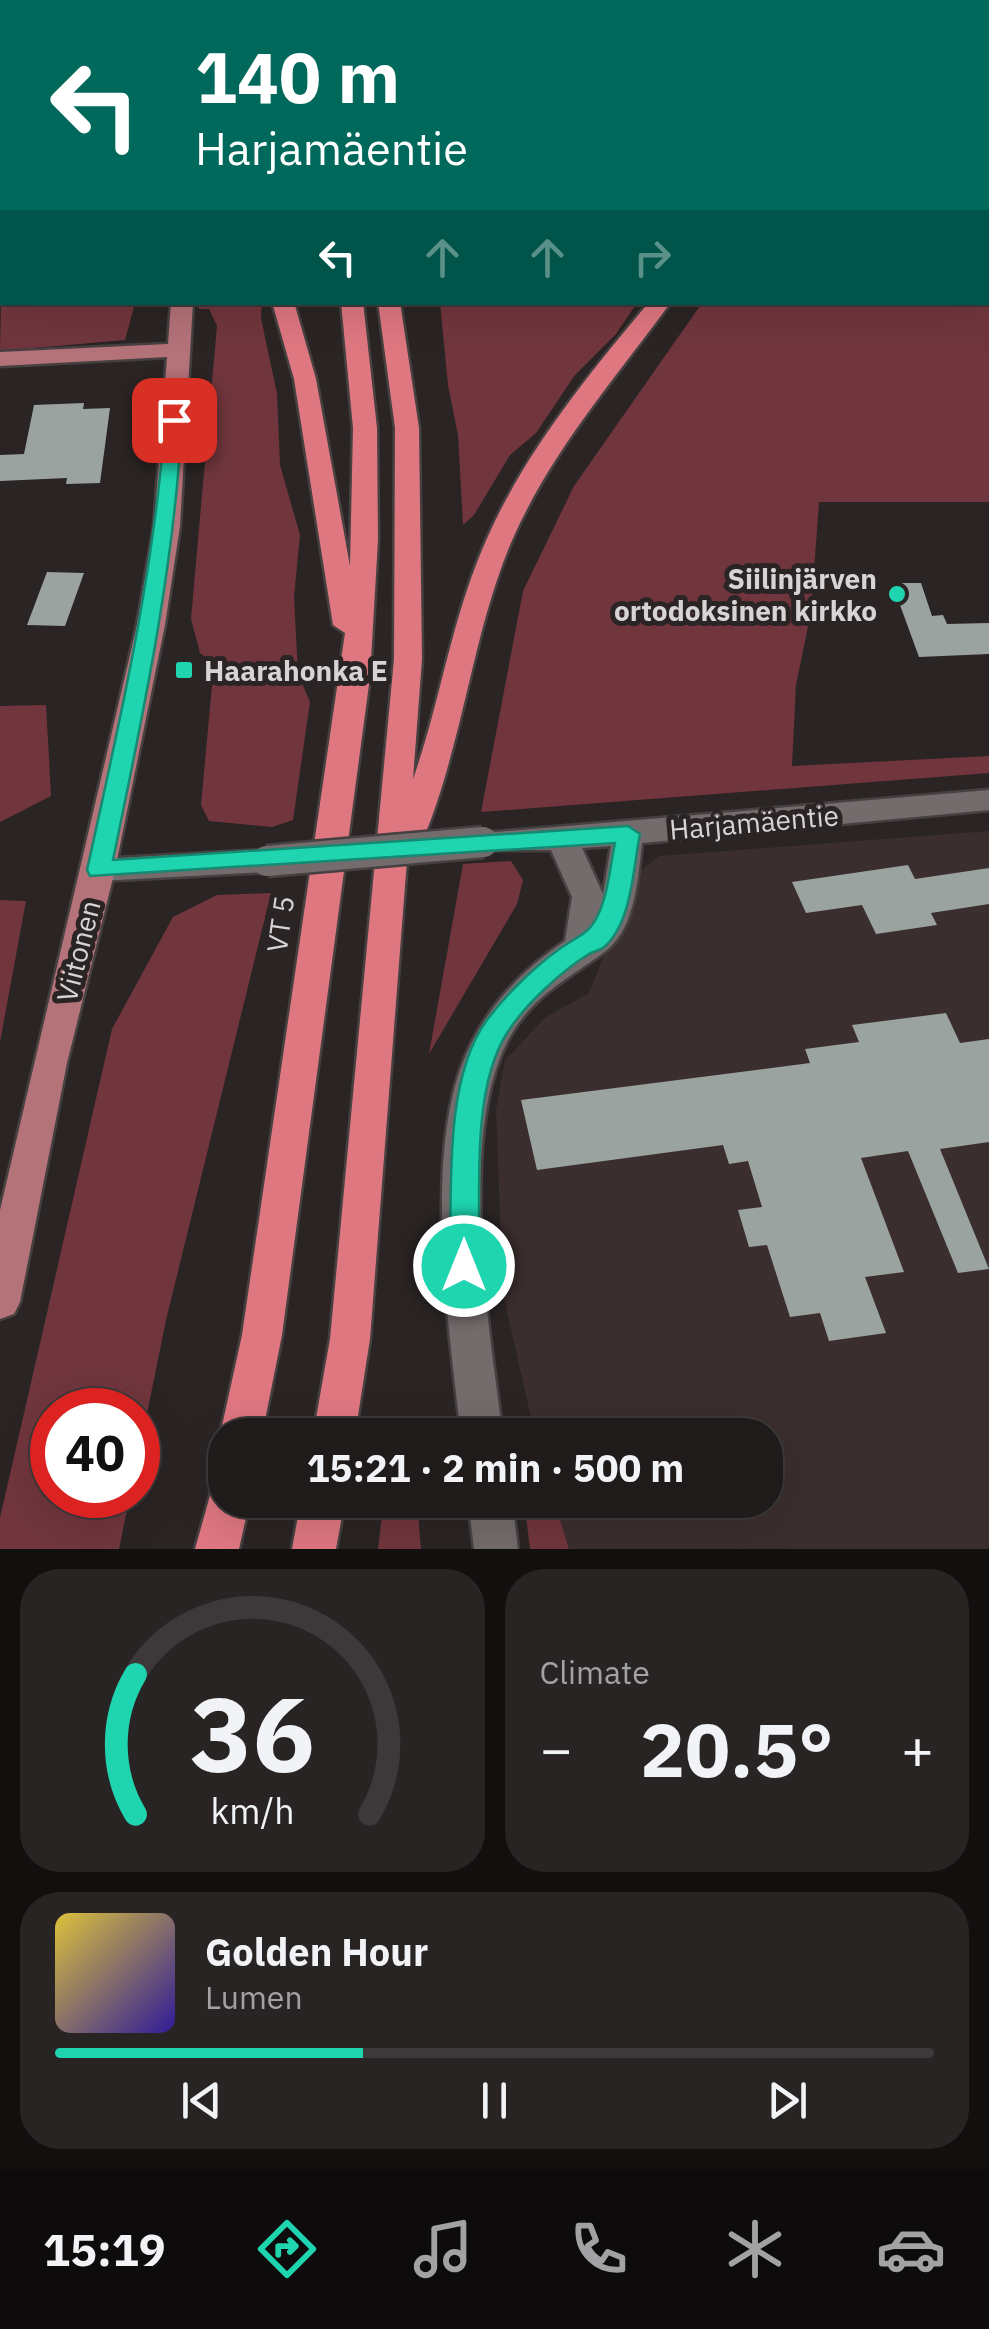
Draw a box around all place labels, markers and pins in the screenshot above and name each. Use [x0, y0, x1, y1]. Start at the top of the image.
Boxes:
pin [132, 378, 217, 463]
place label: Siilinjärven ortodoksinen kirkko [614, 560, 877, 629]
marker: Siilinjärven ortodoksinen kirkko [886, 583, 908, 605]
place label: Haarahonka E [204, 652, 388, 689]
marker: Haarahonka E [173, 659, 195, 681]

